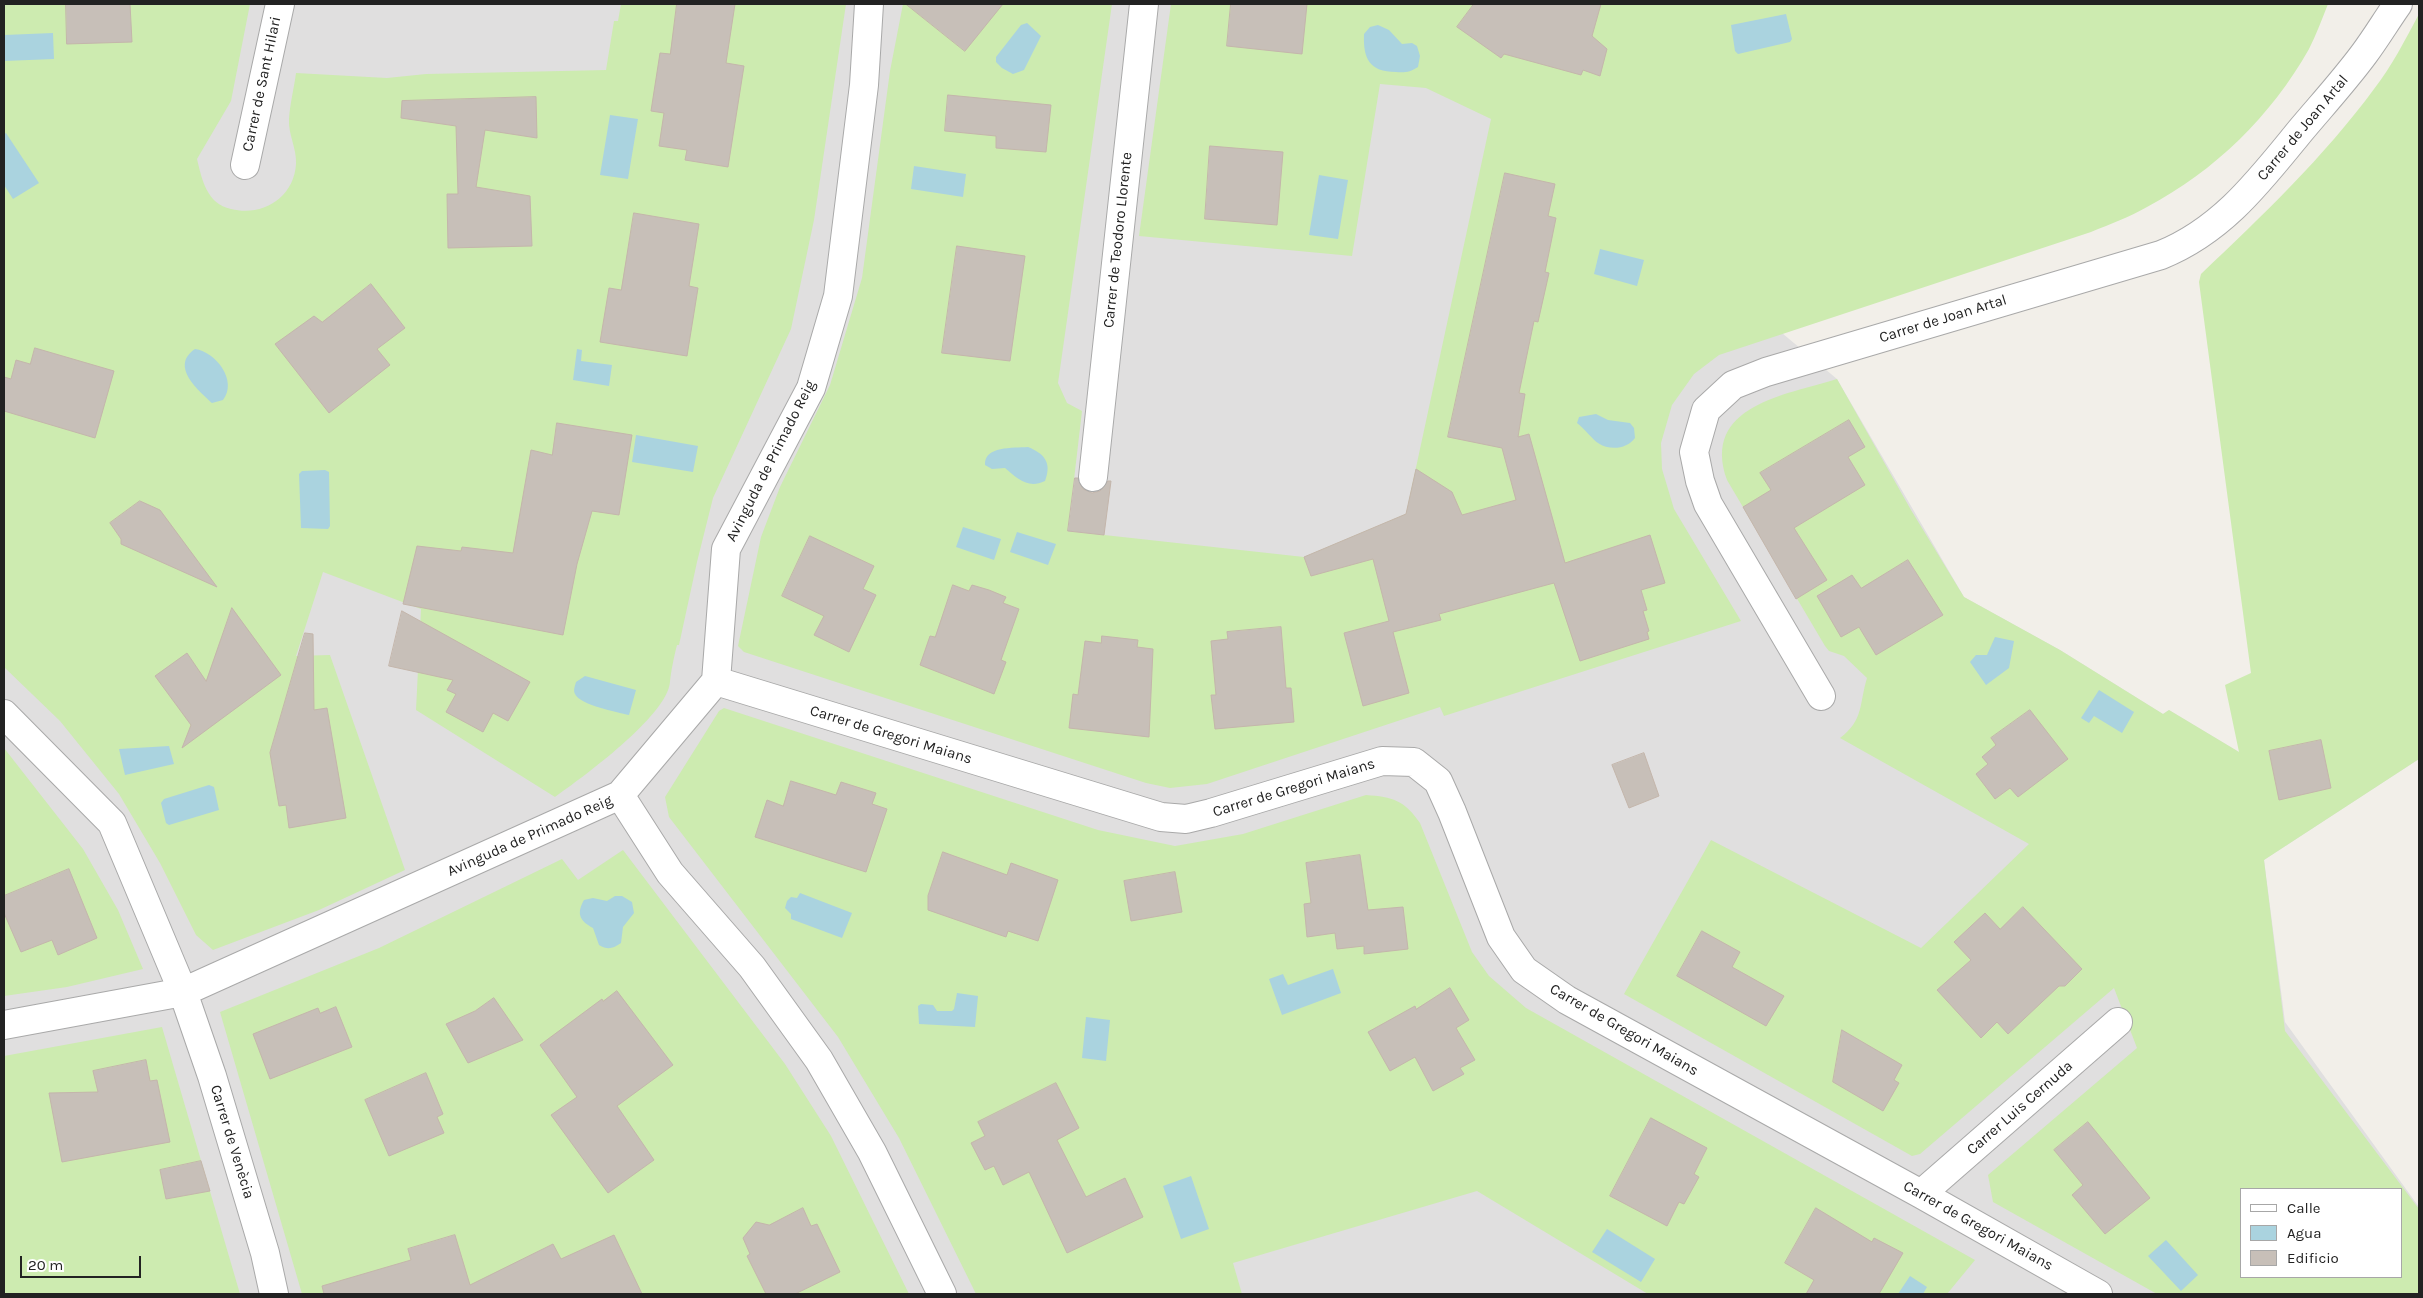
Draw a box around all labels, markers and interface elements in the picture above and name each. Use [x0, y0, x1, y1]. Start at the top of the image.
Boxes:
street label: Carrer de Sant Hilari [239, 15, 285, 153]
street label: Carrer de Joan Artal [2254, 72, 2352, 184]
street label: Carrer de Teodoro Llorente [1100, 151, 1136, 329]
street label: Carrer de Joan Artal [1877, 291, 2009, 347]
street label: Avinguda de Primado Reig [722, 377, 820, 545]
street label: Carrer de Gregori Maians [808, 702, 974, 768]
street label: Carrer de Gregori Maians [1211, 755, 1377, 821]
street label: Avinguda de Primado Reig [445, 791, 615, 881]
street label: Carrer de Gregori Maians [1546, 980, 1702, 1080]
street label: Carrer Luis Cernuda [1963, 1057, 2077, 1159]
street label: Carrer de Venècia [206, 1083, 258, 1201]
street label: Carrer de Gregori Maians [1900, 1177, 2056, 1275]
legend [2240, 1188, 2403, 1278]
text: Calle [2287, 1199, 2321, 1217]
text: Agua [2287, 1224, 2321, 1242]
scale bar [22, 1246, 144, 1278]
text: Edificio [2287, 1249, 2339, 1267]
text: 20 m [28, 1256, 63, 1274]

